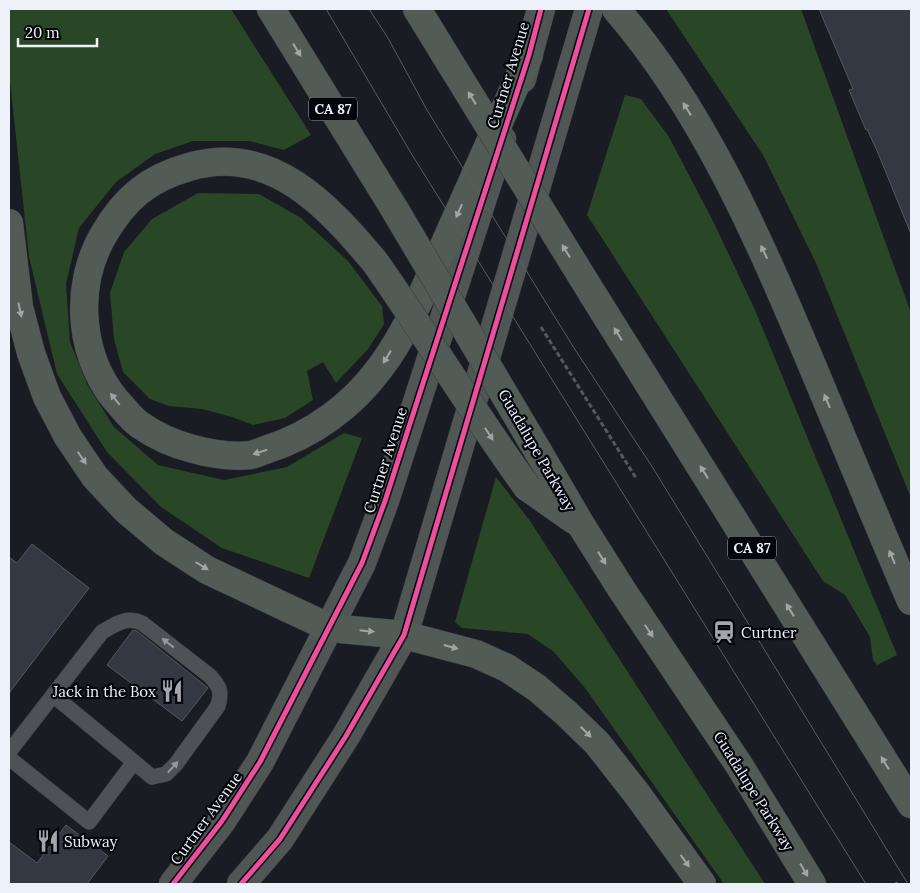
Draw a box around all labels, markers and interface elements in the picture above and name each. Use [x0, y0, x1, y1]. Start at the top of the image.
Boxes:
scale bar [18, 15, 96, 47]
street label: Curtner Avenue [483, 19, 533, 131]
text: 20 m [25, 23, 60, 42]
one-way arrow [292, 44, 302, 57]
one-way arrow [467, 92, 476, 105]
road number: CA 87 [309, 98, 357, 120]
one-way arrow [683, 102, 692, 115]
one-way arrow [454, 204, 462, 218]
one-way arrow [562, 245, 571, 258]
one-way arrow [759, 245, 767, 259]
one-way arrow [16, 302, 24, 317]
one-way arrow [613, 328, 623, 341]
one-way arrow [382, 350, 392, 363]
street label: Guadalupe Parkway [494, 386, 580, 514]
one-way arrow [110, 393, 121, 406]
one-way arrow [823, 394, 830, 409]
street label: Curtner Avenue [359, 405, 411, 515]
one-way arrow [484, 427, 494, 440]
one-way arrow [252, 449, 267, 456]
one-way arrow [77, 451, 87, 465]
one-way arrow [699, 466, 709, 479]
road number: CA 87 [728, 536, 776, 560]
one-way arrow [887, 550, 895, 564]
one-way arrow [597, 551, 606, 564]
one-way arrow [195, 561, 208, 571]
one-way arrow [785, 604, 795, 617]
station icon: Curtner [711, 619, 737, 645]
place label: Curtner [741, 623, 797, 642]
one-way arrow [644, 624, 654, 637]
one-way arrow [359, 628, 375, 636]
one-way arrow [161, 638, 175, 648]
one-way arrow [444, 643, 459, 651]
restaurant icon: Jack in the Box [159, 678, 185, 704]
place label: Jack in the Box [52, 682, 156, 701]
one-way arrow [580, 726, 592, 738]
street label: Guadalupe Parkway [710, 728, 799, 854]
one-way arrow [881, 756, 890, 769]
one-way arrow [167, 761, 179, 773]
street label: Curtner Avenue [166, 768, 246, 868]
restaurant icon: Subway [35, 828, 61, 854]
place label: Subway [64, 832, 117, 851]
one-way arrow [680, 854, 690, 868]
one-way arrow [799, 863, 808, 877]

